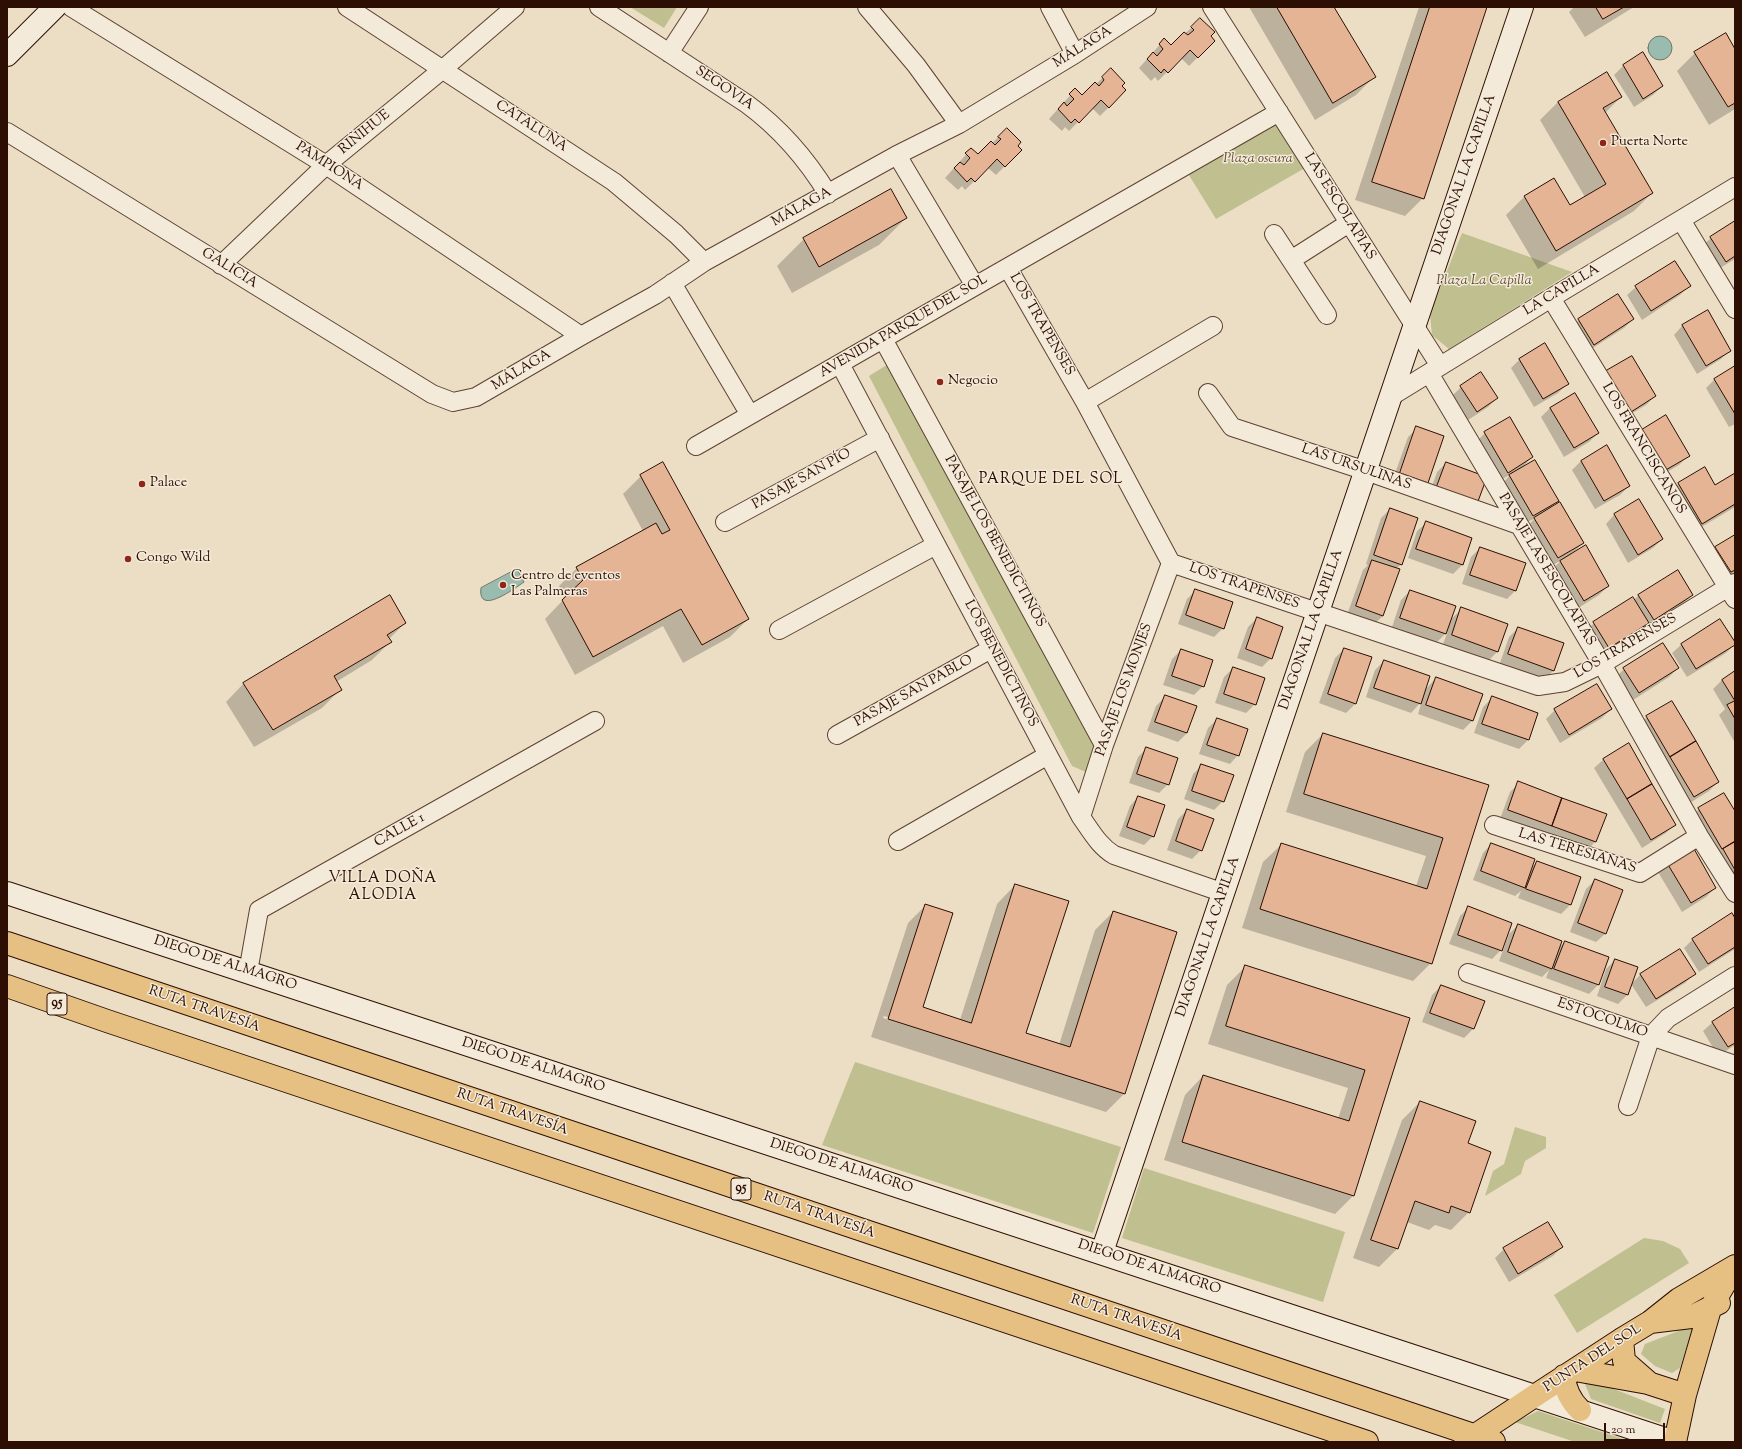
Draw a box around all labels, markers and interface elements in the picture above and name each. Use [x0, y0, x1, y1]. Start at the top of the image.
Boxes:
street label: MÁLAGA [1050, 23, 1116, 73]
street label: SEGOVIA [691, 63, 757, 115]
street label: DIAGONAL LA CAPILLA [1430, 92, 1500, 258]
street label: CATALUÑA [492, 97, 570, 157]
street label: RIÑIHUE [336, 107, 394, 159]
place label: Puerta Norte [1611, 135, 1688, 151]
marker: Puerta Norte [1598, 138, 1608, 148]
street label: PAMPIONA [292, 139, 366, 195]
street label: LAS ESCOLAPIAS [1299, 150, 1379, 264]
park label: Plaza oscura [1223, 152, 1293, 168]
street label: MÁLAGA [769, 185, 835, 231]
street label: GALICIA [198, 245, 260, 293]
street label: LA CAPILLA [1521, 262, 1603, 320]
street label: LOS TRAPENSES [1005, 271, 1077, 379]
street label: AVENIDA PARQUE DEL SOL [817, 272, 991, 382]
park label: Plaza La Capilla [1436, 274, 1532, 290]
street label: MÁLAGA [489, 347, 555, 395]
place label: Negocio [948, 374, 998, 390]
marker: Negocio [935, 377, 945, 387]
street label: LOS FRANCISCANOS [1597, 380, 1689, 518]
street label: LAS URSULINAS [1299, 441, 1413, 495]
street label: PASAJE SAN PÍO [750, 446, 854, 514]
street label: PASAJE LOS BENEDICTINOS [940, 453, 1048, 631]
district label: PARQUE DEL SOL [979, 471, 1123, 489]
place label: Palace [150, 476, 187, 492]
marker: Palace [137, 479, 147, 489]
street label: PASAJE LAS ESCOLAPIAS [1494, 491, 1598, 649]
street label: DIAGONAL LA CAPILLA [1277, 547, 1347, 713]
place label: Congo Wild [136, 551, 210, 567]
marker: Congo Wild [123, 554, 133, 564]
street label: LOS TRAPENSES [1187, 560, 1301, 614]
place label: Centro de eventos Las Palmeras [511, 569, 620, 602]
marker: Centro de eventos Las Palmeras [498, 580, 508, 590]
street label: LOS BENEDICTINOS [959, 598, 1041, 730]
street label: LOS TRAPENSES [1572, 611, 1680, 683]
street label: PASAJE LOS MONJES [1093, 621, 1157, 759]
street label: PASAJE SAN PABLO [852, 652, 976, 732]
street label: CALLE 1 [372, 810, 428, 852]
street label: LAS TERESIANAS [1516, 826, 1638, 878]
street label: DIAGONAL LA CAPILLA [1174, 854, 1244, 1020]
district label: VILLA DOÑA ALODIA [329, 870, 437, 905]
street label: DIEGO DE ALMAGRO [151, 933, 299, 995]
street label: RUTA TRAVESÍA [146, 983, 262, 1037]
road number: 95 [47, 993, 67, 1015]
street label: ESTOCOLMO [1554, 996, 1650, 1042]
street label: DIEGO DE ALMAGRO [459, 1035, 607, 1097]
street label: RUTA TRAVESÍA [454, 1086, 570, 1140]
street label: DIEGO DE ALMAGRO [767, 1136, 915, 1198]
road number: 95 [731, 1178, 751, 1200]
street label: RUTA TRAVESÍA [761, 1189, 877, 1243]
street label: DIEGO DE ALMAGRO [1075, 1237, 1223, 1299]
street label: RUTA TRAVESÍA [1068, 1292, 1184, 1346]
street label: PUNTA DEL SOL [1541, 1321, 1645, 1397]
scale bar [1606, 1415, 1667, 1441]
text: 20 m [1611, 1421, 1635, 1439]

